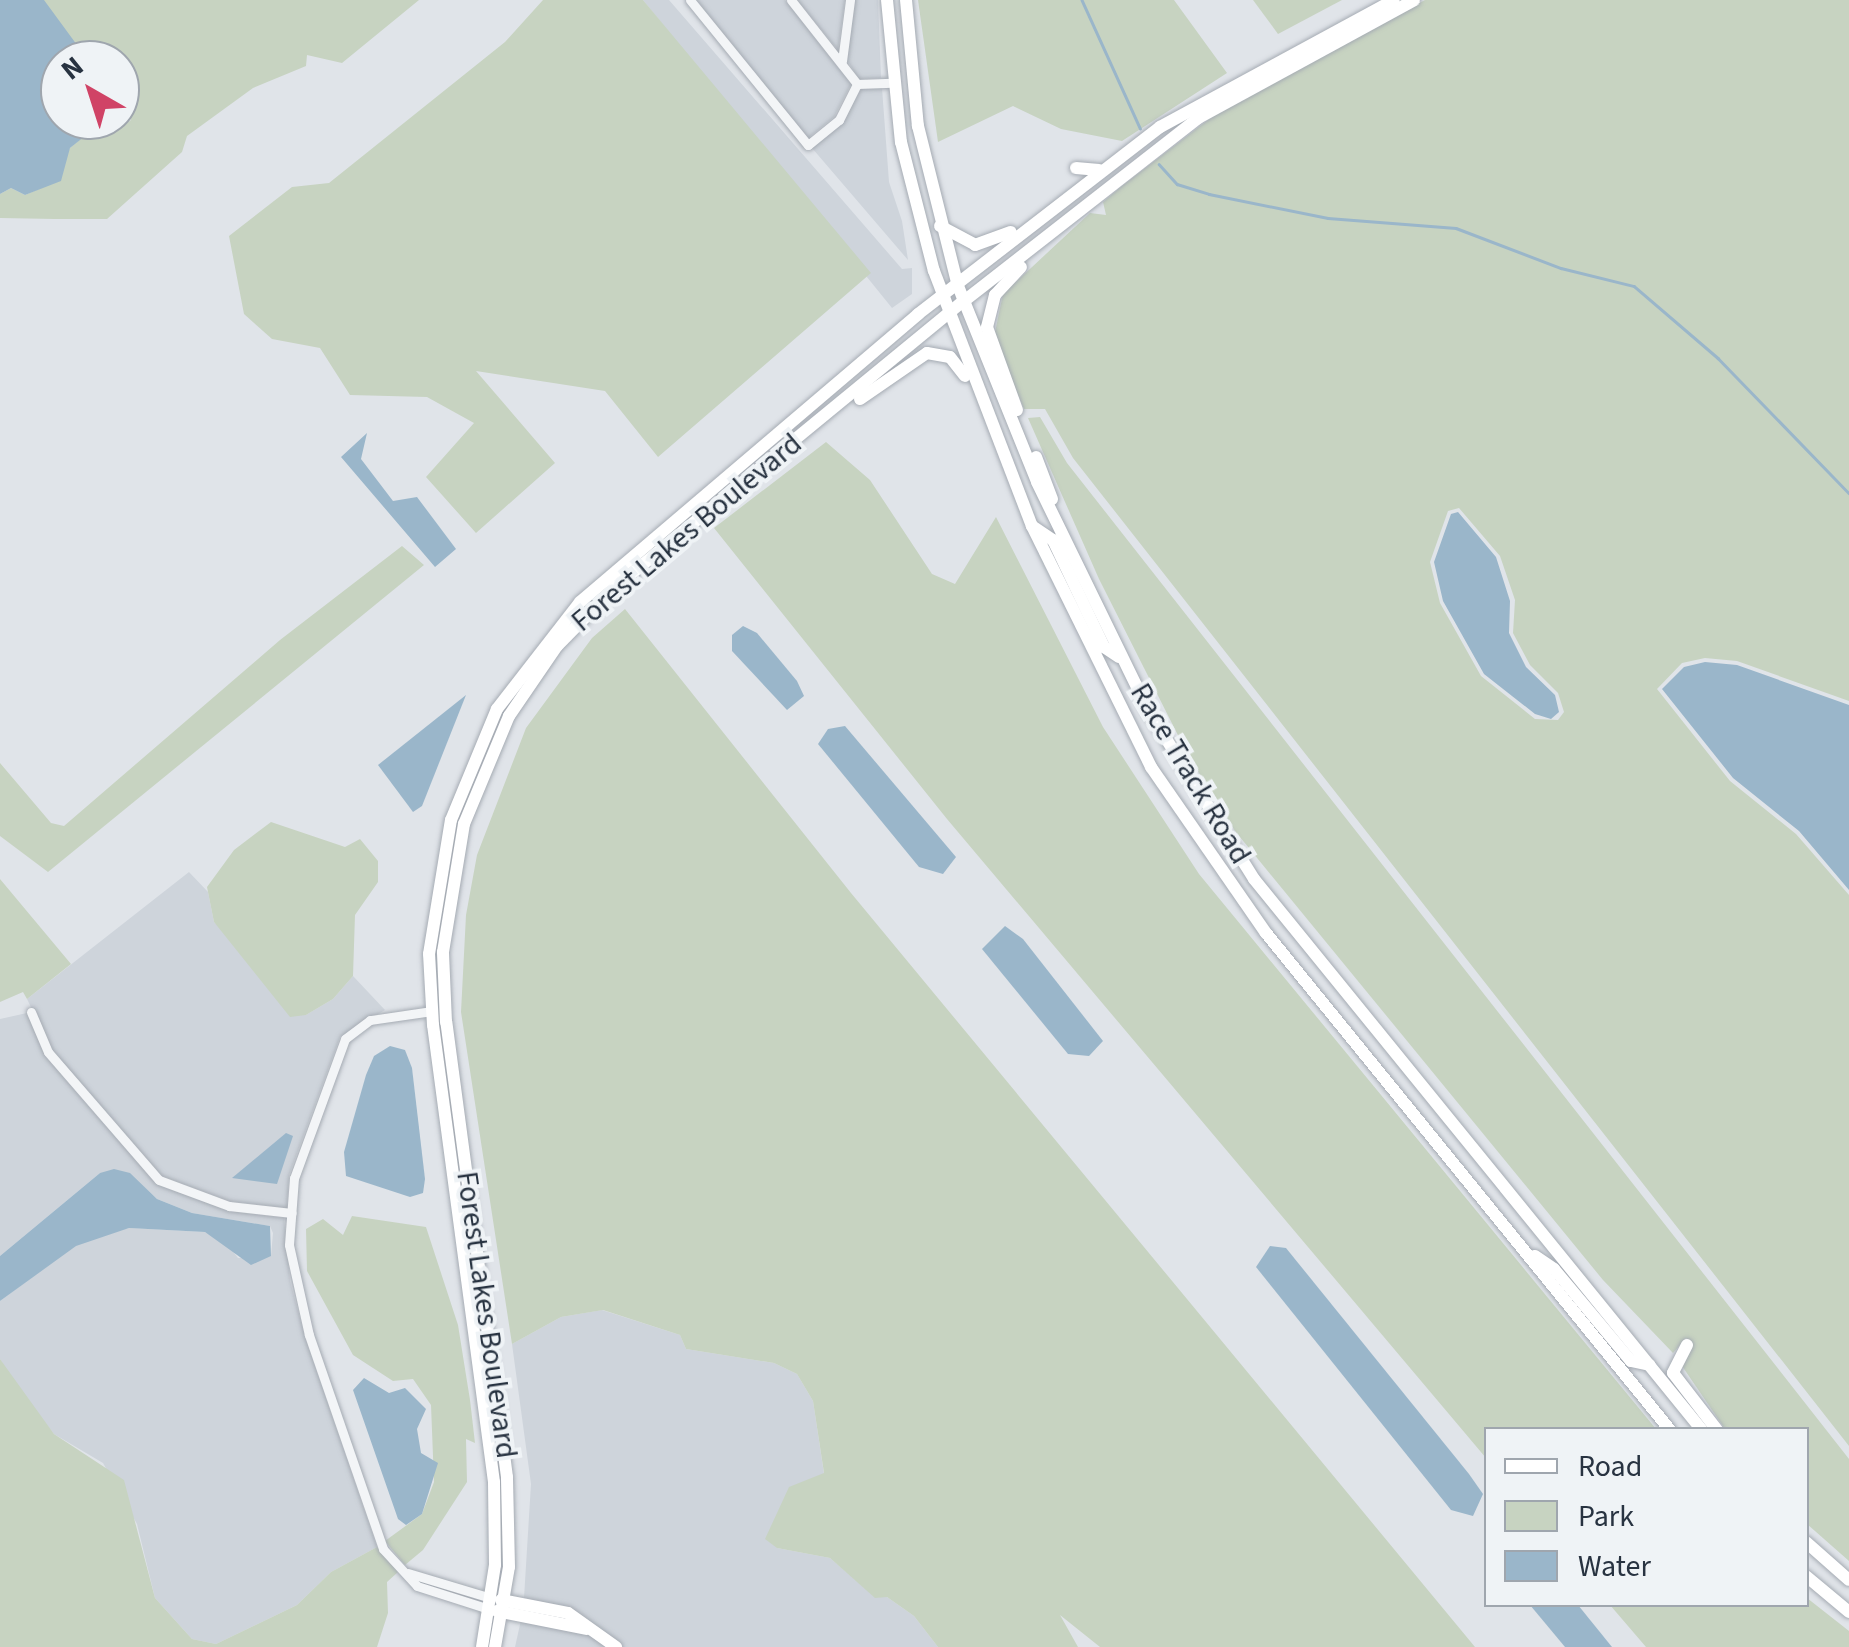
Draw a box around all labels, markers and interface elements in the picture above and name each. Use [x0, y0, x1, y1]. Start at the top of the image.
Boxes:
north arrow [40, 40, 140, 140]
text: N [53, 47, 92, 90]
street label: Forest Lakes Boulevard [565, 426, 809, 640]
street label: Race Track Road [1122, 677, 1258, 871]
street label: Forest Lakes Boulevard [448, 1169, 524, 1461]
legend [1484, 1427, 1809, 1607]
text: Road [1578, 1445, 1642, 1488]
text: Park [1578, 1495, 1634, 1538]
text: Water [1578, 1545, 1651, 1588]

